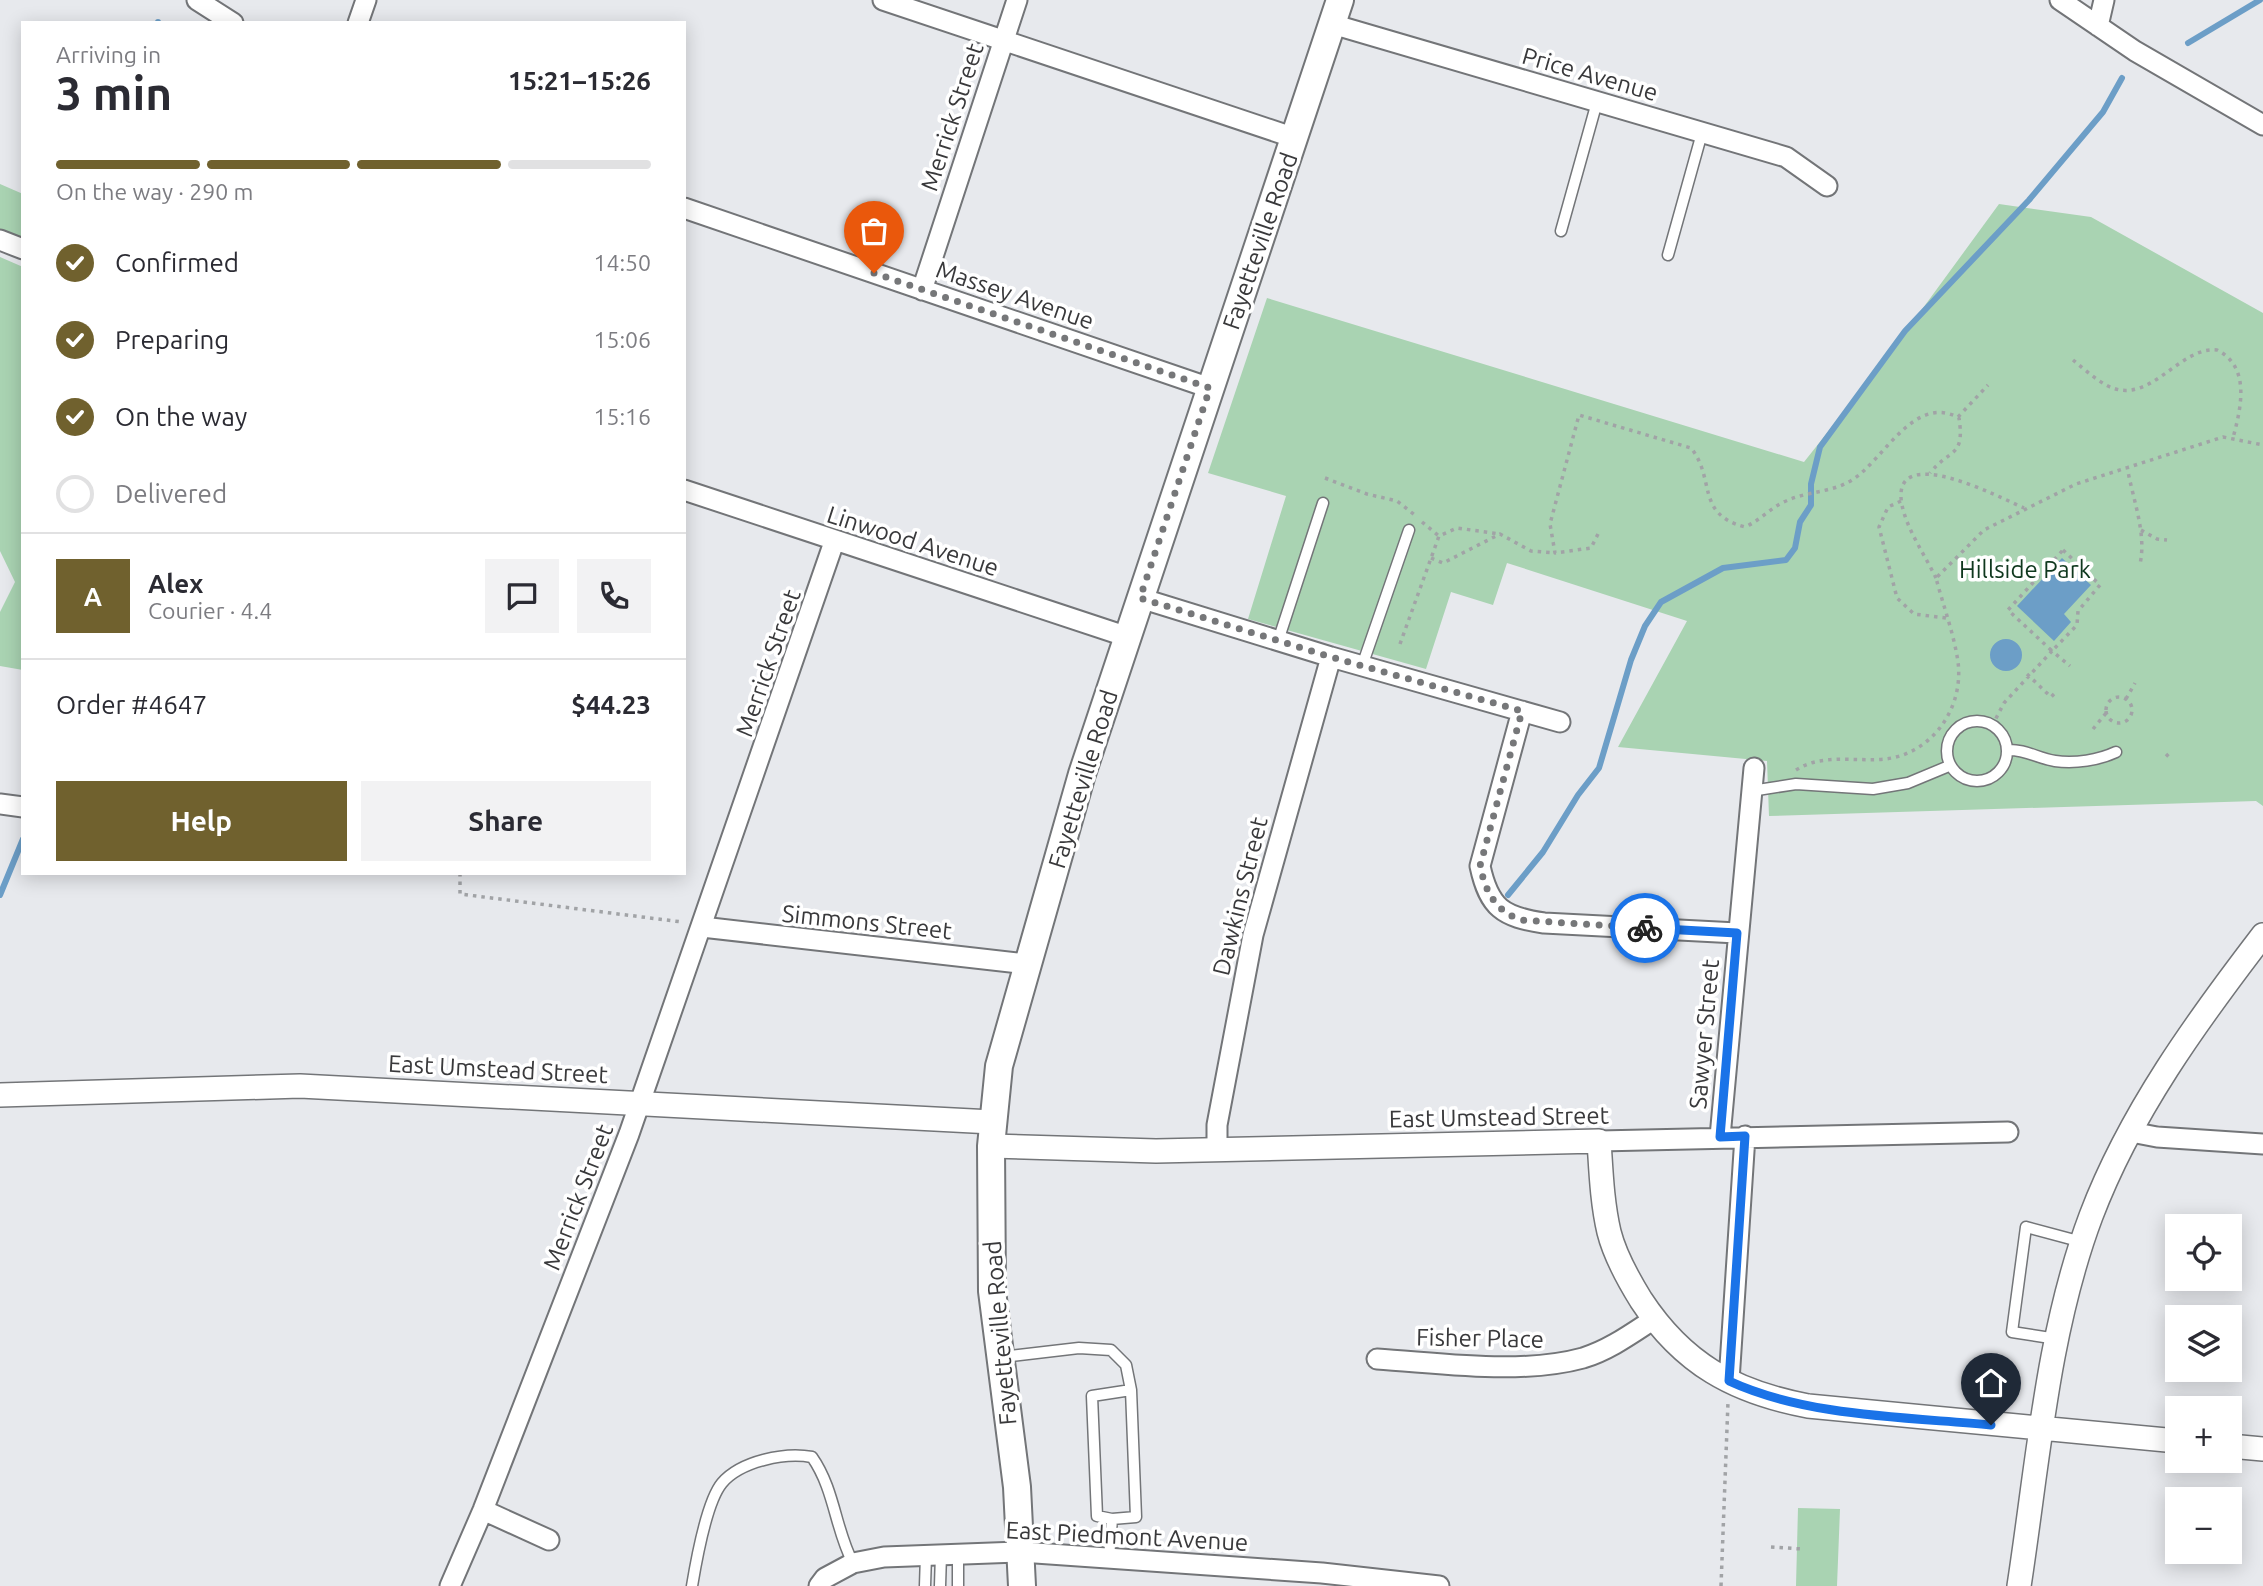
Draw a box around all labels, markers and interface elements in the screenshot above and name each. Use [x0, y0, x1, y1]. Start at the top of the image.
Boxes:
street label: Merrick Street [915, 39, 989, 194]
text: Arriving in [56, 42, 161, 67]
street label: Price Avenue [1519, 42, 1661, 106]
text: 15:21–15:26 [508, 66, 651, 95]
text: 3 min [56, 67, 172, 119]
street label: Fayetteville Road [1217, 149, 1303, 333]
text: On the way · 290 m [56, 179, 253, 204]
pin [844, 201, 904, 273]
icon: bag [855, 212, 893, 250]
icon: check [56, 244, 94, 282]
text: Confirmed [115, 248, 239, 277]
text: 14:50 [593, 250, 651, 275]
street label: Massey Avenue [933, 255, 1097, 335]
icon: check [56, 321, 94, 359]
text: Preparing [115, 325, 229, 354]
text: 15:06 [593, 327, 651, 352]
icon: check [56, 398, 94, 436]
text: On the way [115, 402, 247, 431]
text: 15:16 [593, 404, 651, 429]
text: Delivered [115, 479, 227, 508]
street label: Linwood Avenue [824, 501, 1002, 581]
park label: Hillside Park [1959, 556, 2091, 583]
button: chat [485, 559, 559, 633]
button: phone [577, 559, 651, 633]
text: Alex [148, 569, 203, 598]
text: A [84, 582, 102, 611]
street label: Merrick Street [730, 585, 806, 740]
text: Courier · 4.4 [148, 598, 272, 623]
street label: Fayetteville Road [1043, 687, 1123, 871]
text: Order #4647 [56, 690, 207, 719]
text: $44.23 [571, 690, 651, 719]
button: Help [56, 781, 347, 861]
button: Share [361, 781, 651, 861]
street label: Dawkins Street [1207, 813, 1273, 978]
courier [1610, 893, 1680, 963]
street label: Simmons Street [781, 900, 954, 944]
icon: bike [1626, 909, 1664, 947]
street label: Sawyer Street [1684, 957, 1724, 1110]
street label: East Umstead Street [387, 1050, 609, 1088]
street label: East Umstead Street [1389, 1102, 1610, 1132]
street label: Merrick Street [538, 1120, 618, 1274]
map controls [2165, 1214, 2242, 1564]
button: locate [2165, 1214, 2242, 1291]
street label: Fayetteville Road [978, 1240, 1022, 1426]
button: layers [2165, 1305, 2242, 1382]
street label: Fisher Place [1416, 1323, 1544, 1353]
pin [1961, 1353, 2021, 1425]
icon: home [1972, 1364, 2010, 1402]
button: + [2165, 1396, 2242, 1473]
button: − [2165, 1487, 2242, 1564]
street label: East Piedmont Avenue [1005, 1516, 1249, 1556]

